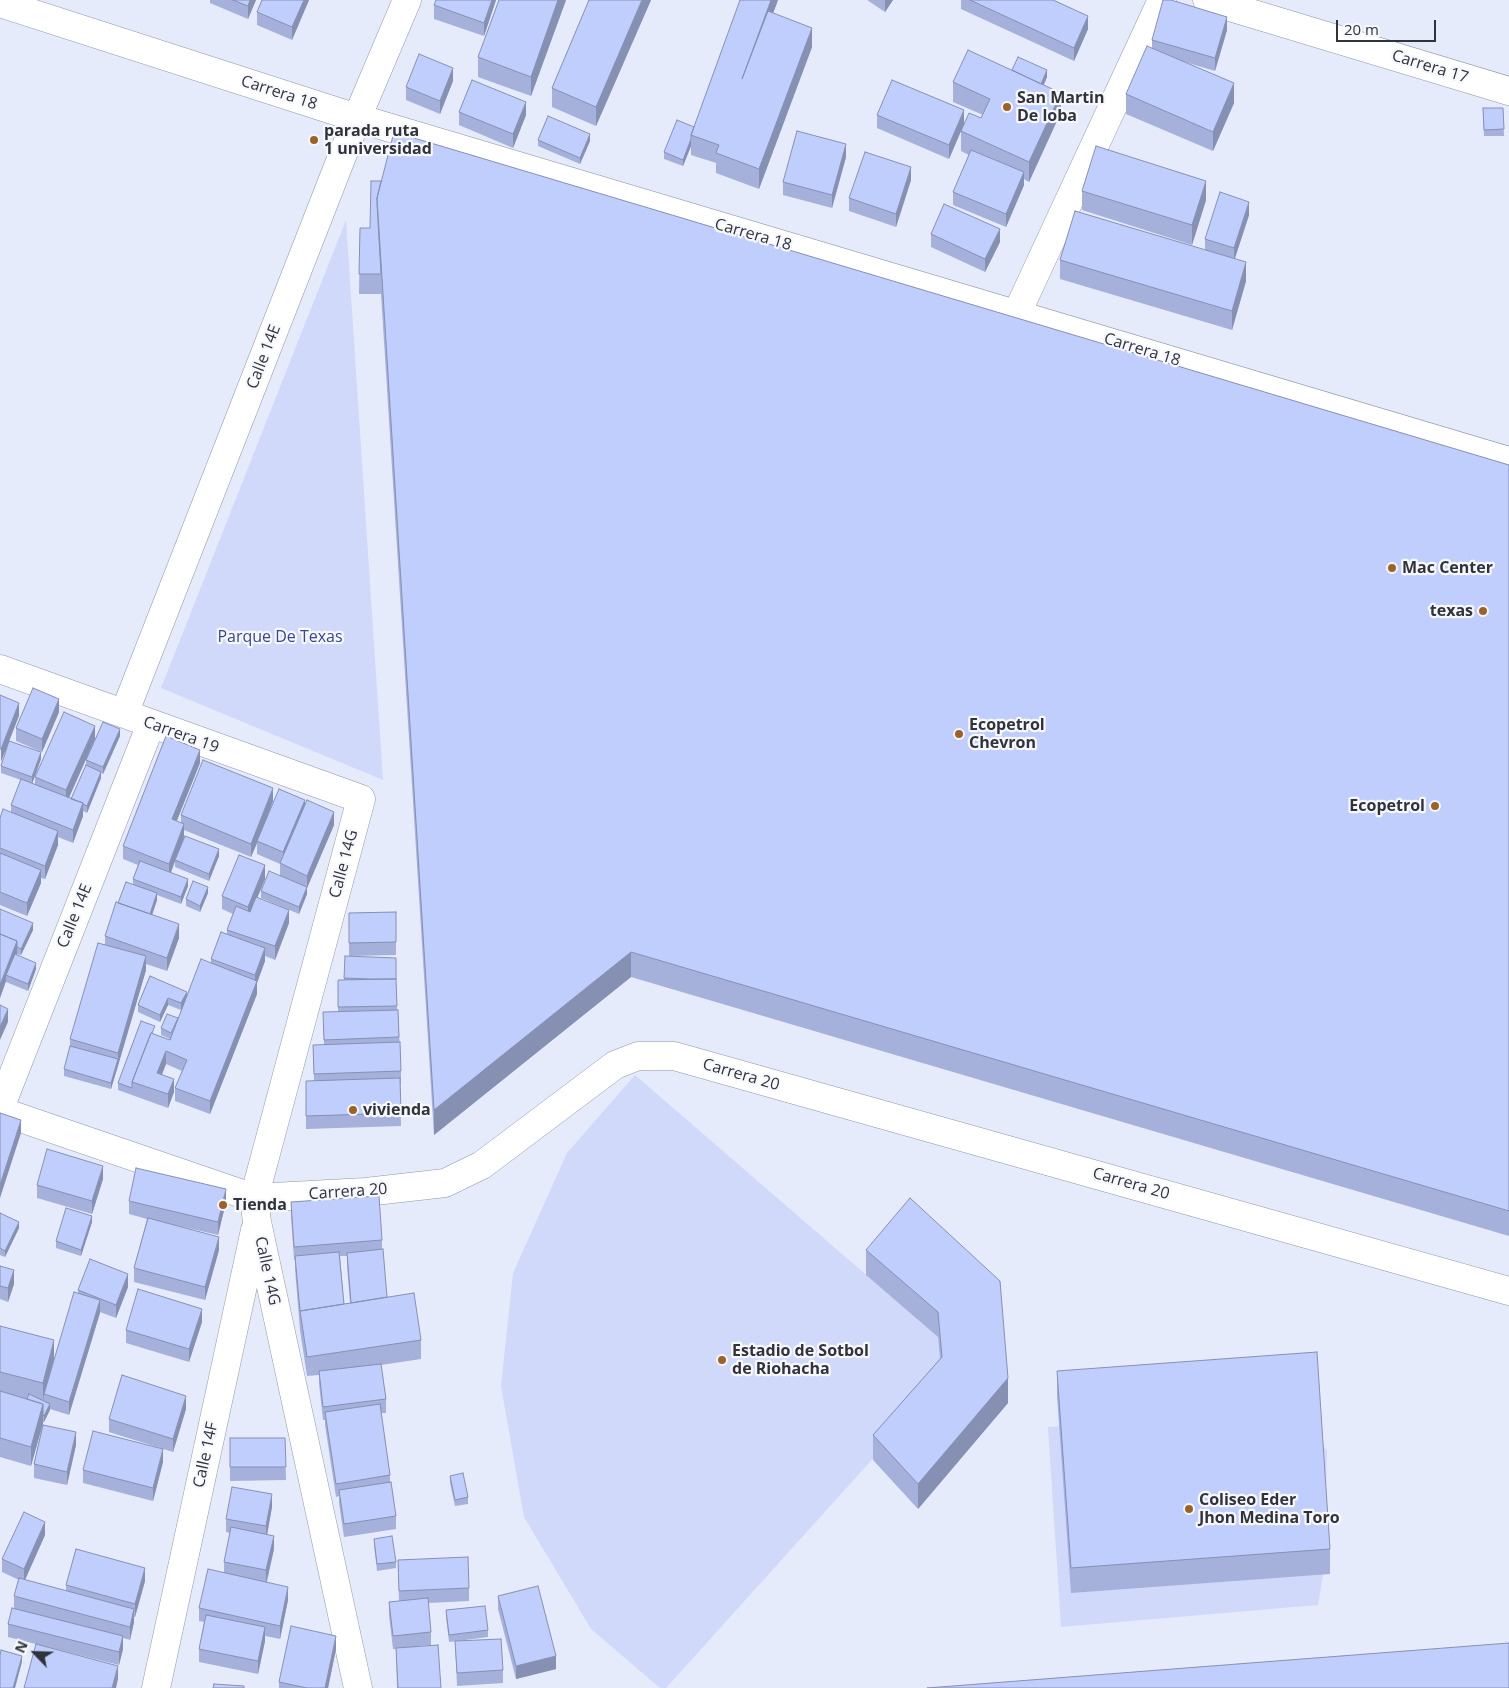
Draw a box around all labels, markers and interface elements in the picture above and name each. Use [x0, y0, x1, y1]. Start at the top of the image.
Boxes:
scale bar [1339, 10, 1439, 42]
text: 20 m [1344, 19, 1379, 39]
street label: Carrera 17 [1389, 46, 1471, 88]
street label: Carrera 18 [239, 72, 319, 114]
place label: San Martin De loba [1017, 88, 1105, 126]
marker: San Martin De loba [1001, 101, 1013, 113]
place label: parada ruta 1 universidad [324, 121, 432, 159]
marker: parada ruta 1 universidad [308, 134, 320, 146]
street label: Carrera 18 [712, 215, 794, 255]
street label: Calle 14E [243, 322, 285, 392]
street label: Carrera 18 [1101, 329, 1183, 371]
place label: Mac Center [1402, 558, 1493, 578]
marker: Mac Center [1386, 562, 1398, 574]
place label: texas [1430, 601, 1473, 621]
marker: texas [1477, 605, 1489, 617]
park label: Parque De Texas [217, 627, 343, 647]
street label: Carrera 19 [141, 712, 221, 758]
place label: Ecopetrol Chevron [969, 715, 1045, 753]
marker: Ecopetrol Chevron [953, 728, 965, 740]
place label: Ecopetrol [1349, 796, 1425, 816]
marker: Ecopetrol [1429, 800, 1441, 812]
street label: Calle 14G [326, 828, 362, 900]
street label: Calle 14E [53, 881, 97, 951]
street label: Carrera 20 [700, 1055, 782, 1095]
place label: vivienda [363, 1100, 431, 1120]
marker: vivienda [347, 1104, 359, 1116]
street label: Carrera 20 [1090, 1164, 1172, 1204]
street label: Carrera 20 [308, 1180, 388, 1204]
place label: Tienda [233, 1195, 287, 1215]
marker: Tienda [217, 1199, 229, 1211]
street label: Calle 14G [250, 1235, 284, 1307]
place label: Estadio de Sotbol de Riohacha [732, 1341, 869, 1379]
marker: Estadio de Sotbol de Riohacha [716, 1354, 728, 1366]
street label: Calle 14F [190, 1420, 222, 1490]
place label: Coliseo Eder Jhon Medina Toro [1199, 1490, 1340, 1528]
marker: Coliseo Eder Jhon Medina Toro [1183, 1503, 1195, 1515]
north arrow [10, 1628, 60, 1678]
text: N [10, 1638, 32, 1656]

